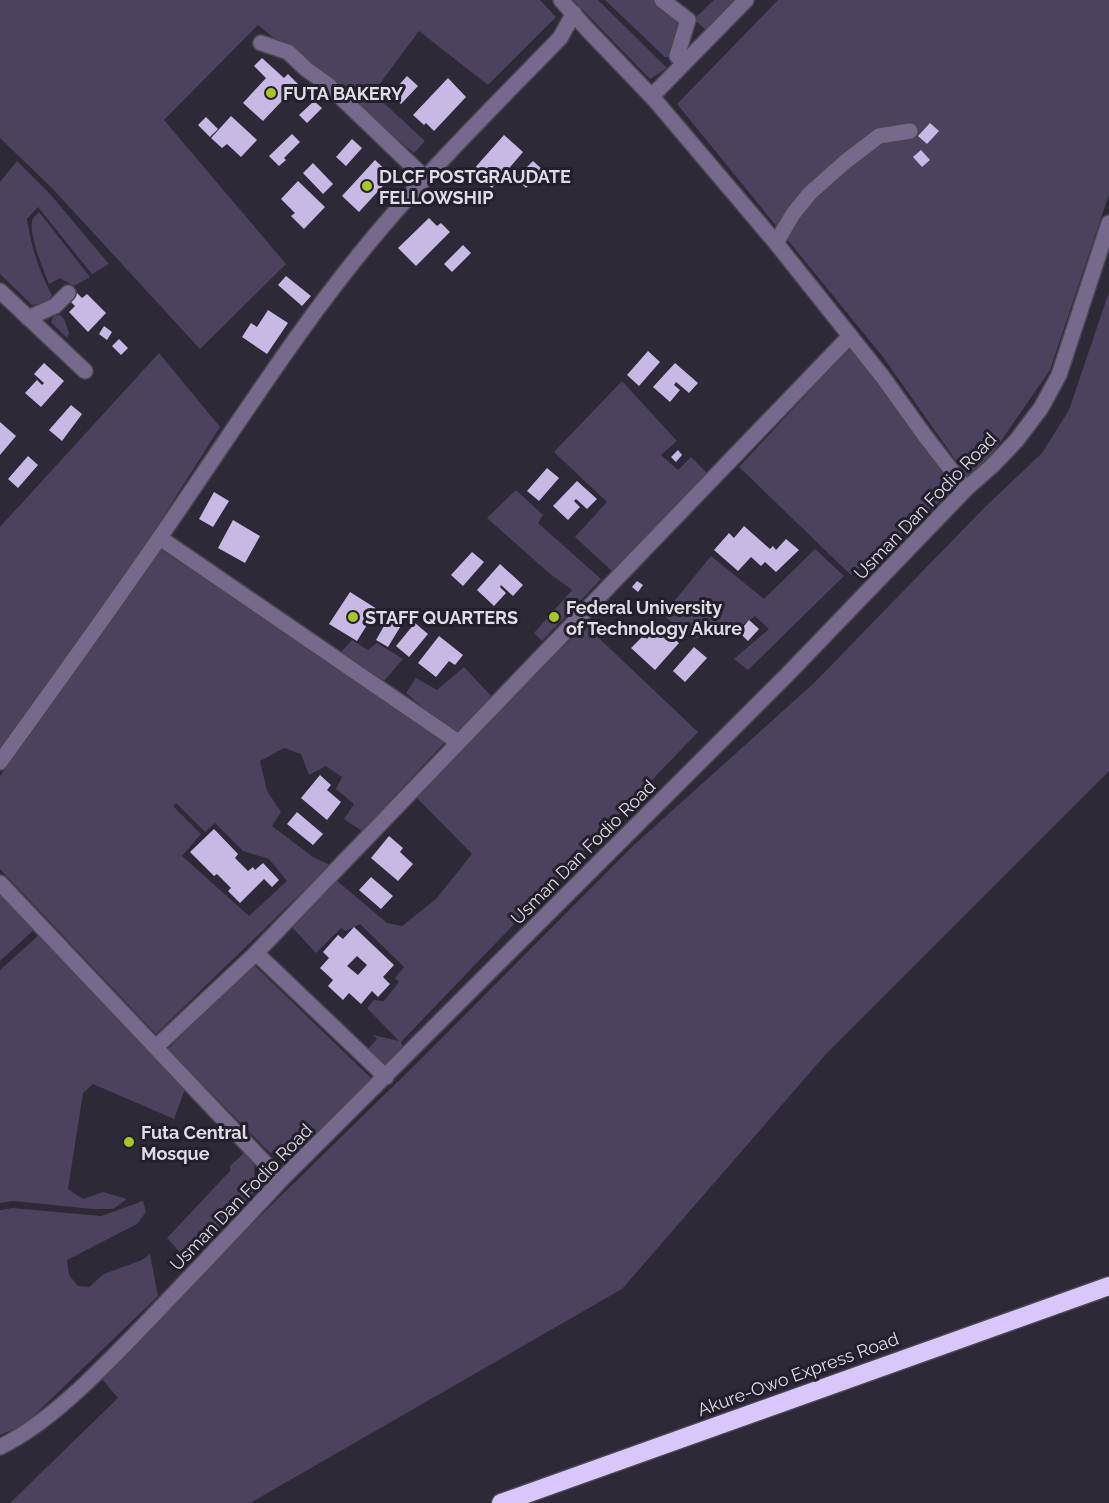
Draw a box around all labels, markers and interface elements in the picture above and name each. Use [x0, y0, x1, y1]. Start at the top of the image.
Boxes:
place label: FUTA BAKERY [283, 83, 403, 104]
marker: FUTA BAKERY [264, 86, 278, 100]
place label: DLCF POSTGRAUDATE FELLOWSHIP [379, 166, 571, 208]
marker: DLCF POSTGRAUDATE FELLOWSHIP [360, 179, 374, 193]
street label: Usman Dan Fodio Road [850, 428, 1000, 584]
place label: Federal University of Technology Akure [566, 597, 742, 639]
place label: STAFF QUARTERS [365, 607, 518, 628]
marker: STAFF QUARTERS [346, 610, 360, 624]
marker: Federal University of Technology Akure [547, 610, 561, 624]
street label: Usman Dan Fodio Road [506, 775, 660, 929]
street label: Usman Dan Fodio Road [166, 1119, 316, 1275]
place label: Futa Central Mosque [141, 1122, 248, 1164]
marker: Futa Central Mosque [122, 1135, 136, 1149]
street label: Akure-Owo Express Road [695, 1328, 901, 1420]

